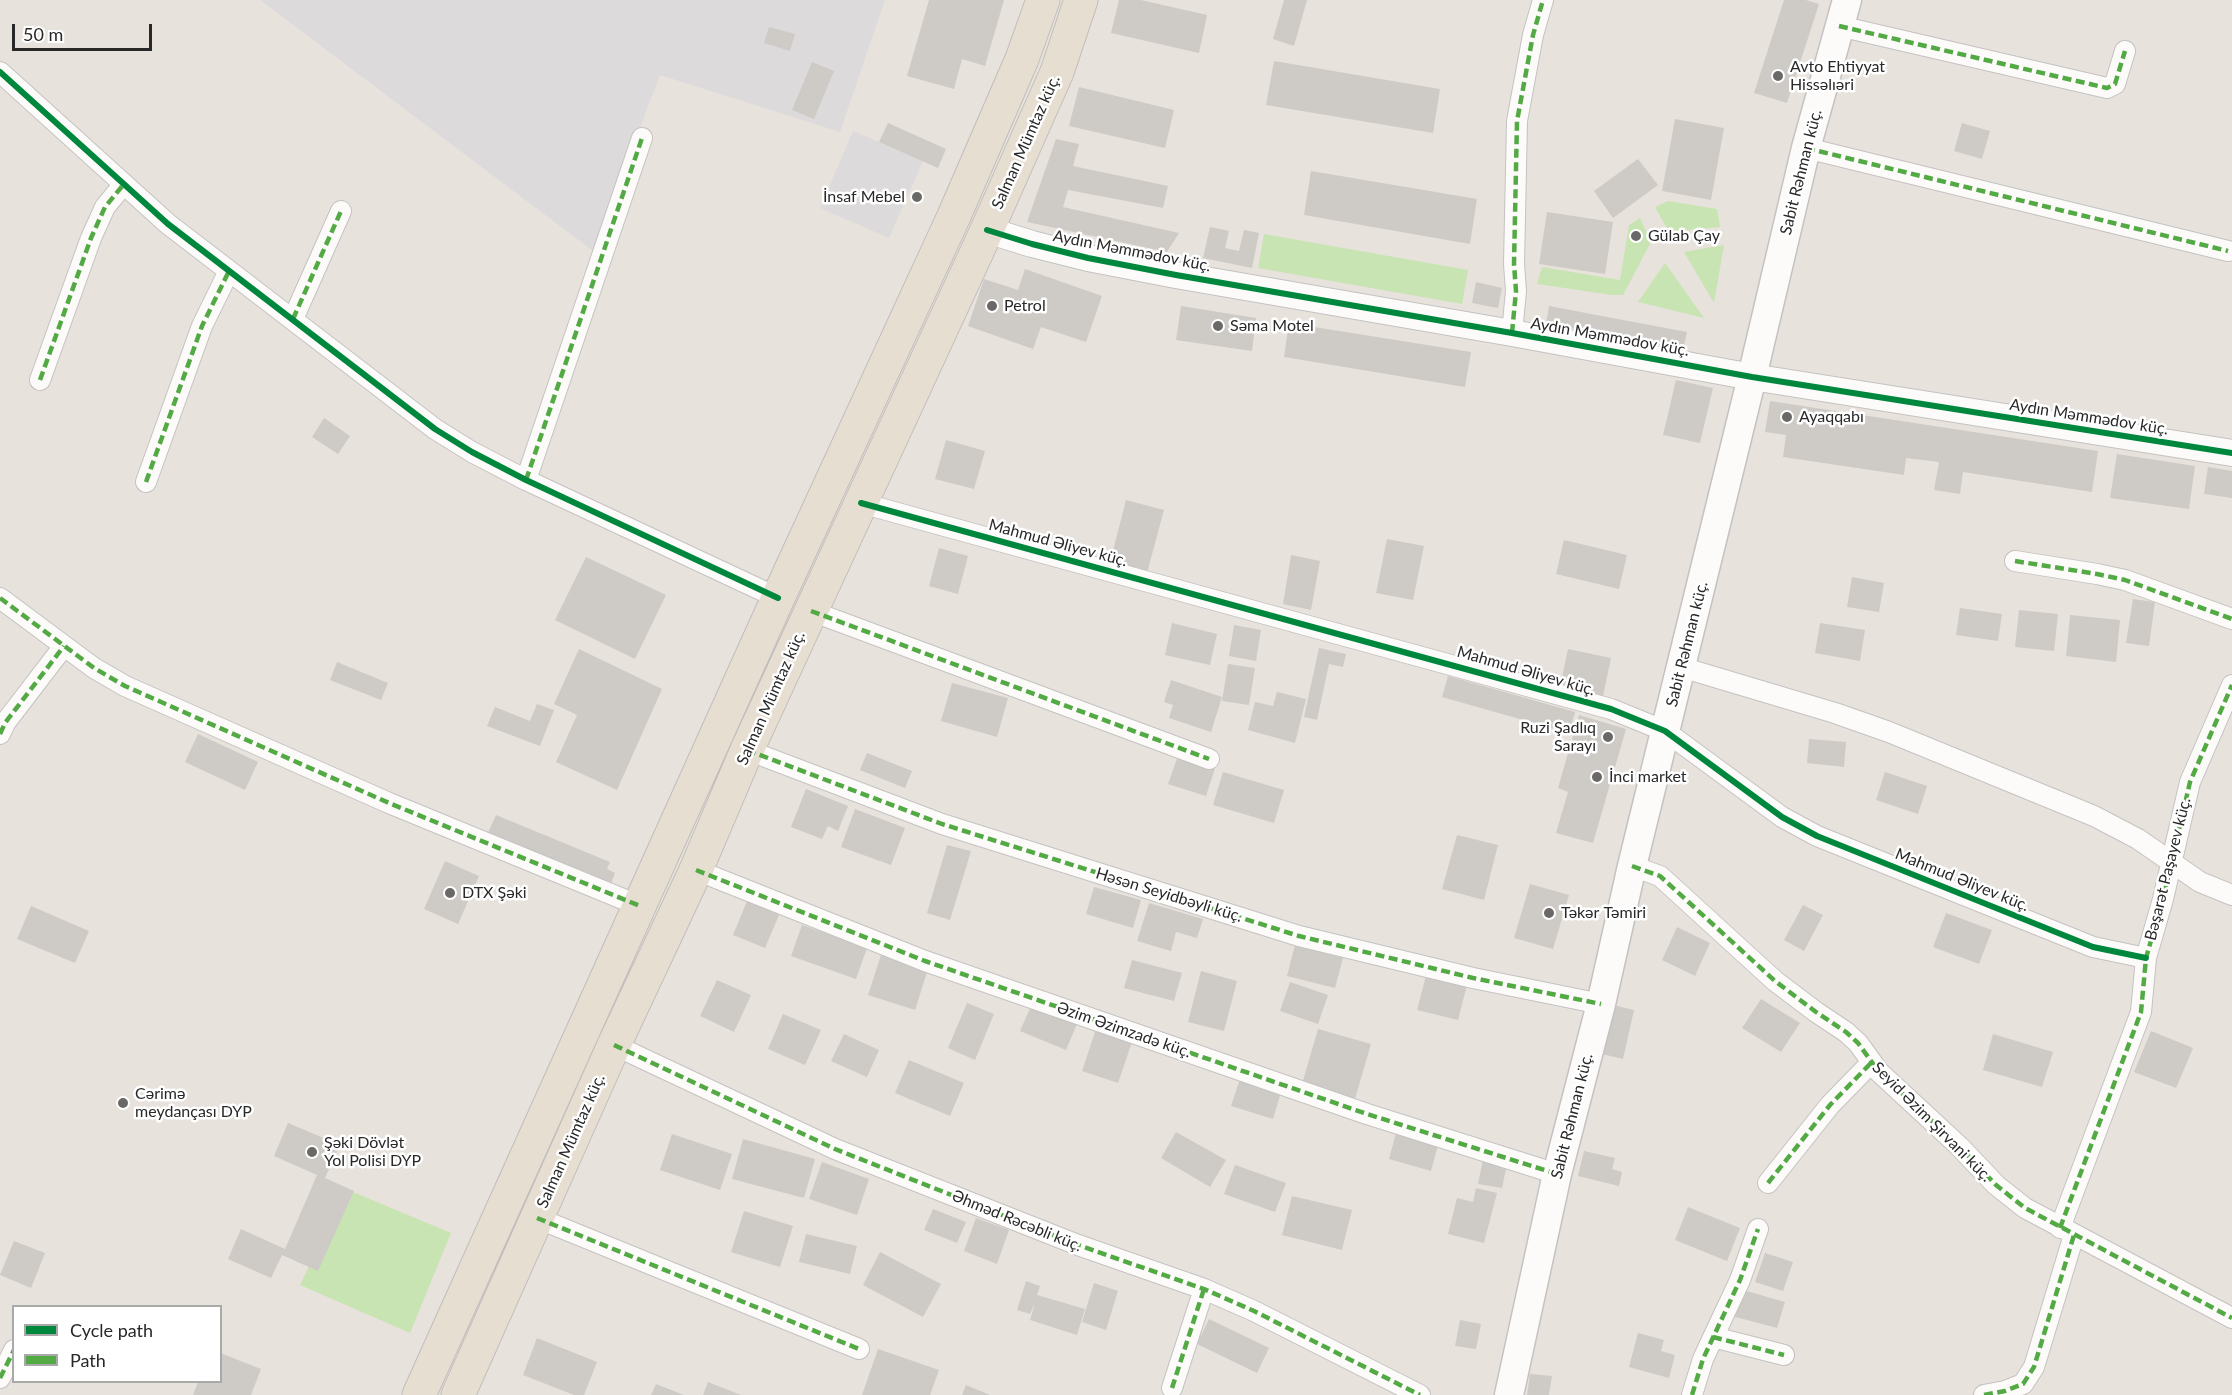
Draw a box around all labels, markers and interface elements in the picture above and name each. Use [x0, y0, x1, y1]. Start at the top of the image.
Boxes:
scale bar [15, 12, 154, 50]
text: 50 m [23, 23, 63, 45]
place label: Avto Ehtiyyat Hissəlıəri [1790, 57, 1885, 95]
marker: Avto Ehtiyyat Hissəlıəri [1771, 69, 1785, 83]
street label: Salman Mümtaz küç. [988, 72, 1064, 212]
street label: Sabit Rəhman küç. [1776, 107, 1826, 237]
place label: İnsaf Mebel [823, 187, 905, 207]
marker: İnsaf Mebel [910, 190, 924, 204]
street label: Aydın Məmmədov küç. [1051, 226, 1213, 276]
place label: Gülab Çay [1648, 226, 1720, 246]
marker: Gülab Çay [1629, 229, 1643, 243]
place label: Petrol [1004, 296, 1046, 316]
marker: Petrol [985, 299, 999, 313]
street label: Aydın Məmmədov küç. [1529, 314, 1691, 360]
place label: Səma Motel [1230, 316, 1314, 336]
marker: Səma Motel [1211, 319, 1225, 333]
street label: Aydın Məmmədov küç. [2008, 395, 2170, 439]
place label: Ayaqqabı [1799, 407, 1864, 427]
marker: Ayaqqabı [1780, 410, 1794, 424]
street label: Mahmud Əliyev küç. [987, 515, 1129, 571]
street label: Sabit Rəhman küç. [1662, 579, 1712, 709]
street label: Salman Mümtaz küç. [733, 628, 809, 768]
street label: Mahmud Əliyev küç. [1455, 642, 1597, 700]
place label: Ruzi Şadlıq Sarayı [1520, 718, 1596, 756]
marker: Ruzi Şadlıq Sarayı [1601, 730, 1615, 744]
place label: İnci market [1609, 767, 1687, 787]
marker: İnci market [1590, 770, 1604, 784]
street label: Bəşarət Paşayev küç. [2141, 796, 2195, 942]
street label: Mahmud Əliyev küç. [1892, 844, 2032, 916]
street label: Həsən Seyidbəyli küç. [1093, 864, 1245, 926]
place label: DTX Şəki [462, 883, 527, 903]
marker: DTX Şəki [443, 886, 457, 900]
place label: Təkər Təmiri [1561, 903, 1646, 923]
marker: Təkər Təmiri [1542, 906, 1556, 920]
street label: Əzim Əzimzadə küç. [1054, 998, 1194, 1062]
street label: Sabit Rəhman küç. [1547, 1051, 1597, 1181]
street label: Seyid Əzim Şirvani küç. [1868, 1058, 1996, 1186]
street label: Salman Mümtaz küç. [533, 1071, 609, 1211]
place label: Cərimə meydançası DYP [135, 1084, 252, 1122]
marker: Cərimə meydançası DYP [116, 1096, 130, 1110]
place label: Şəki Dövlət Yol Polisi DYP [324, 1133, 421, 1171]
marker: Şəki Dövlət Yol Polisi DYP [305, 1145, 319, 1159]
street label: Əhməd Rəcəbli küç. [949, 1186, 1085, 1256]
legend [12, 1305, 222, 1383]
text: Cycle path [70, 1319, 153, 1341]
text: Path [70, 1349, 106, 1371]

